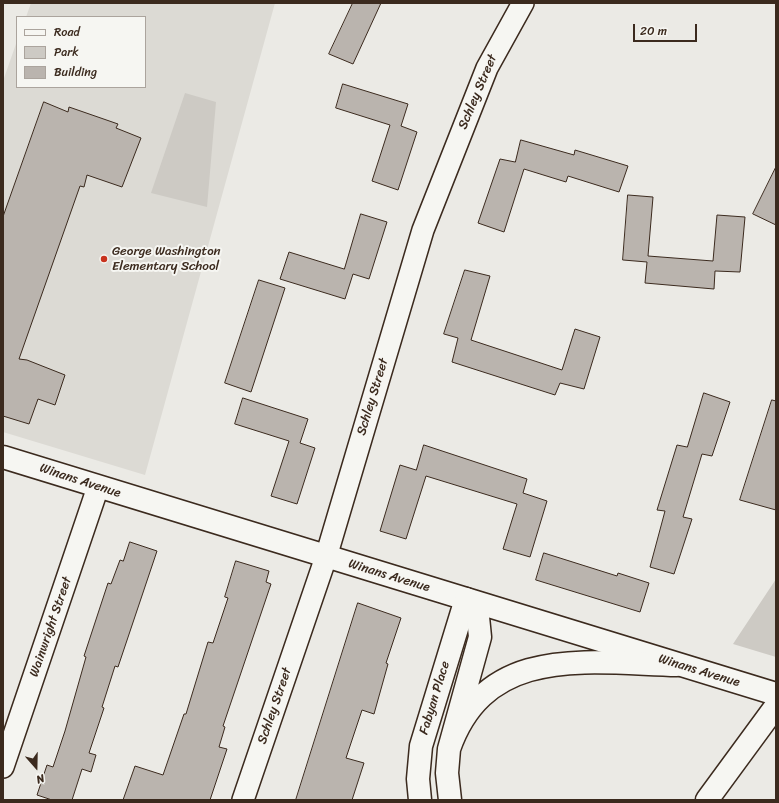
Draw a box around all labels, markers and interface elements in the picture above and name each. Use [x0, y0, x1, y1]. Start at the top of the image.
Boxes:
legend [16, 16, 146, 88]
scale bar [635, 16, 699, 42]
text: 20 m [640, 20, 667, 42]
text: Road [54, 21, 80, 43]
text: Park [54, 41, 79, 63]
street label: Schley Street [455, 52, 501, 132]
text: Building [54, 61, 97, 83]
place label: George Washington Elementary School [112, 244, 221, 275]
marker: George Washington Elementary School [99, 254, 109, 264]
street label: Schley Street [354, 357, 392, 437]
street label: Winans Avenue [37, 461, 123, 501]
street label: Winans Avenue [346, 556, 432, 596]
street label: Wainwright Street [27, 575, 75, 679]
street label: Winans Avenue [656, 651, 742, 691]
street label: Fabyan Place [416, 659, 454, 737]
street label: Schley Street [255, 666, 295, 746]
north arrow [16, 747, 56, 787]
text: N [33, 769, 47, 789]

